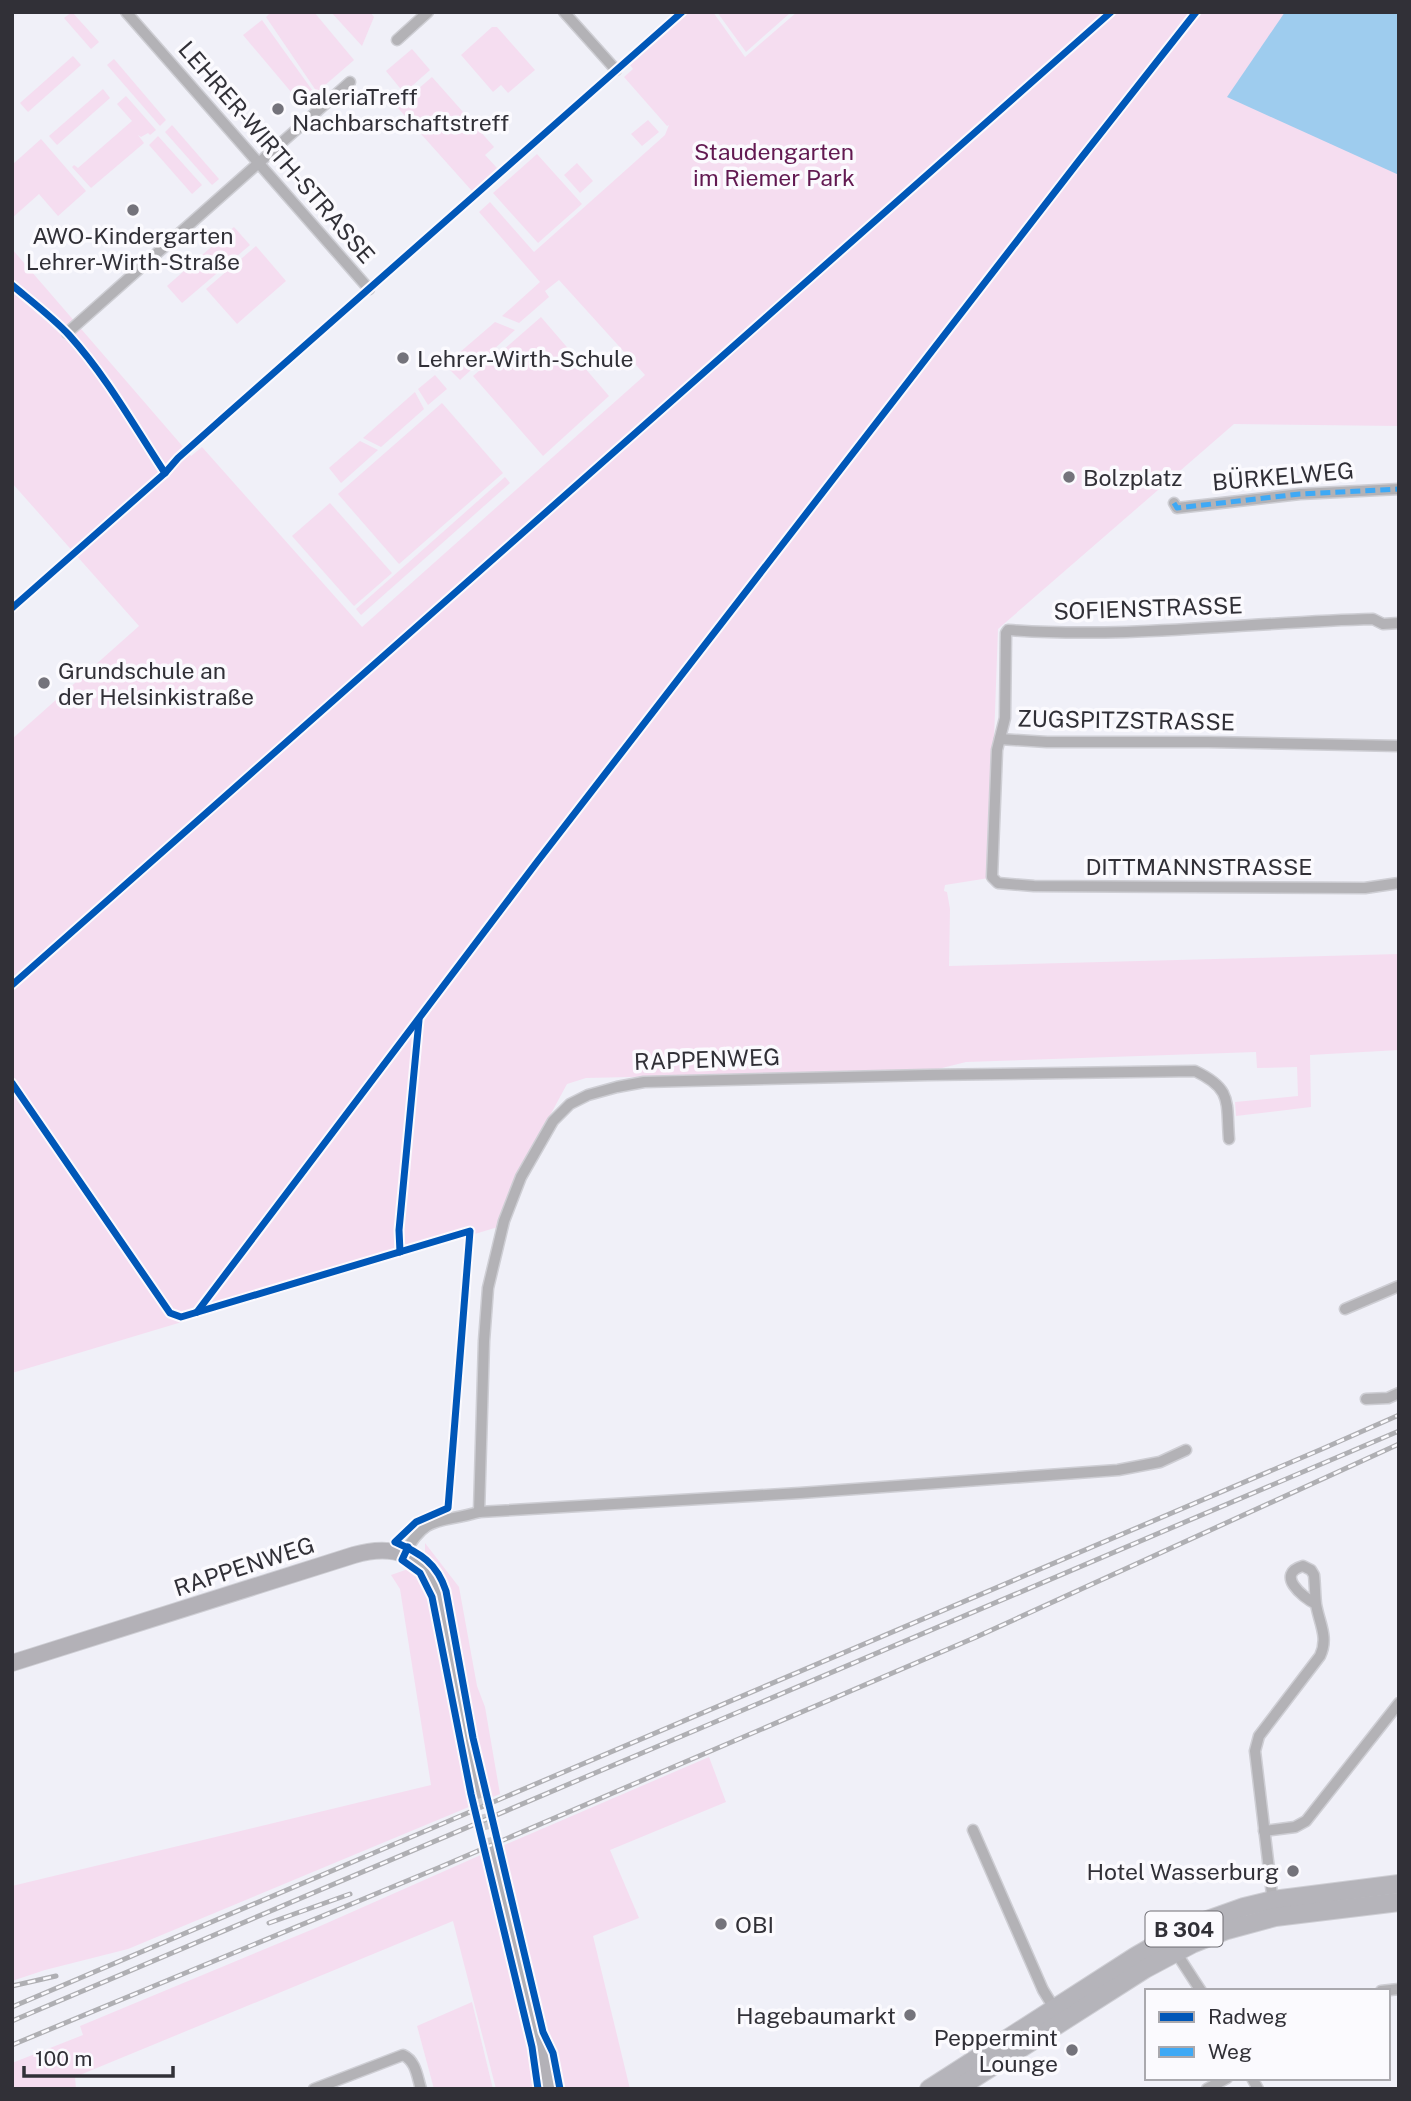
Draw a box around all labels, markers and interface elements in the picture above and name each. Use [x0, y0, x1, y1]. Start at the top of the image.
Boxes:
street label: LEHRER-WIRTH-STRASSE [173, 35, 381, 269]
place label: GaleriaTreff Nachbarschaftstreff [292, 83, 509, 136]
marker: GaleriaTreff Nachbarschaftstreff [270, 101, 286, 117]
park label: Staudengarten im Riemer Park [693, 138, 855, 191]
marker: AWO-Kindergarten Lehrer-Wirth-Straße [125, 202, 141, 218]
place label: AWO-Kindergarten Lehrer-Wirth-Straße [26, 222, 240, 275]
place label: Lehrer-Wirth-Schule [417, 345, 633, 372]
marker: Lehrer-Wirth-Schule [395, 350, 411, 366]
street label: BÜRKELWEG [1211, 456, 1355, 496]
place label: Bolzplatz [1083, 464, 1182, 491]
marker: Bolzplatz [1061, 469, 1077, 485]
street label: SOFIENSTRASSE [1053, 591, 1243, 625]
place label: Grundschule an der Helsinkistraße [58, 657, 254, 710]
marker: Grundschule an der Helsinkistraße [36, 675, 52, 691]
street label: ZUGSPITZSTRASSE [1017, 705, 1235, 735]
street label: DITTMANNSTRASSE [1085, 853, 1313, 880]
street label: RAPPENWEG [634, 1043, 780, 1075]
street label: RAPPENWEG [170, 1531, 318, 1601]
place label: Hotel Wasserburg [1086, 1858, 1279, 1885]
marker: Hotel Wasserburg [1285, 1863, 1301, 1879]
place label: OBI [735, 1911, 774, 1938]
road number: B 304 [1146, 1912, 1222, 1946]
marker: OBI [713, 1916, 729, 1932]
legend [1145, 1989, 1390, 2080]
place label: Hagebaumarkt [736, 2002, 896, 2029]
text: Radweg [1208, 2004, 1287, 2029]
marker: Hagebaumarkt [902, 2007, 918, 2023]
place label: Peppermint Lounge [934, 2024, 1058, 2077]
scale bar [24, 2035, 173, 2078]
text: Weg [1208, 2039, 1252, 2064]
marker: Peppermint Lounge [1064, 2042, 1080, 2058]
text: 100 m [35, 2046, 92, 2071]

